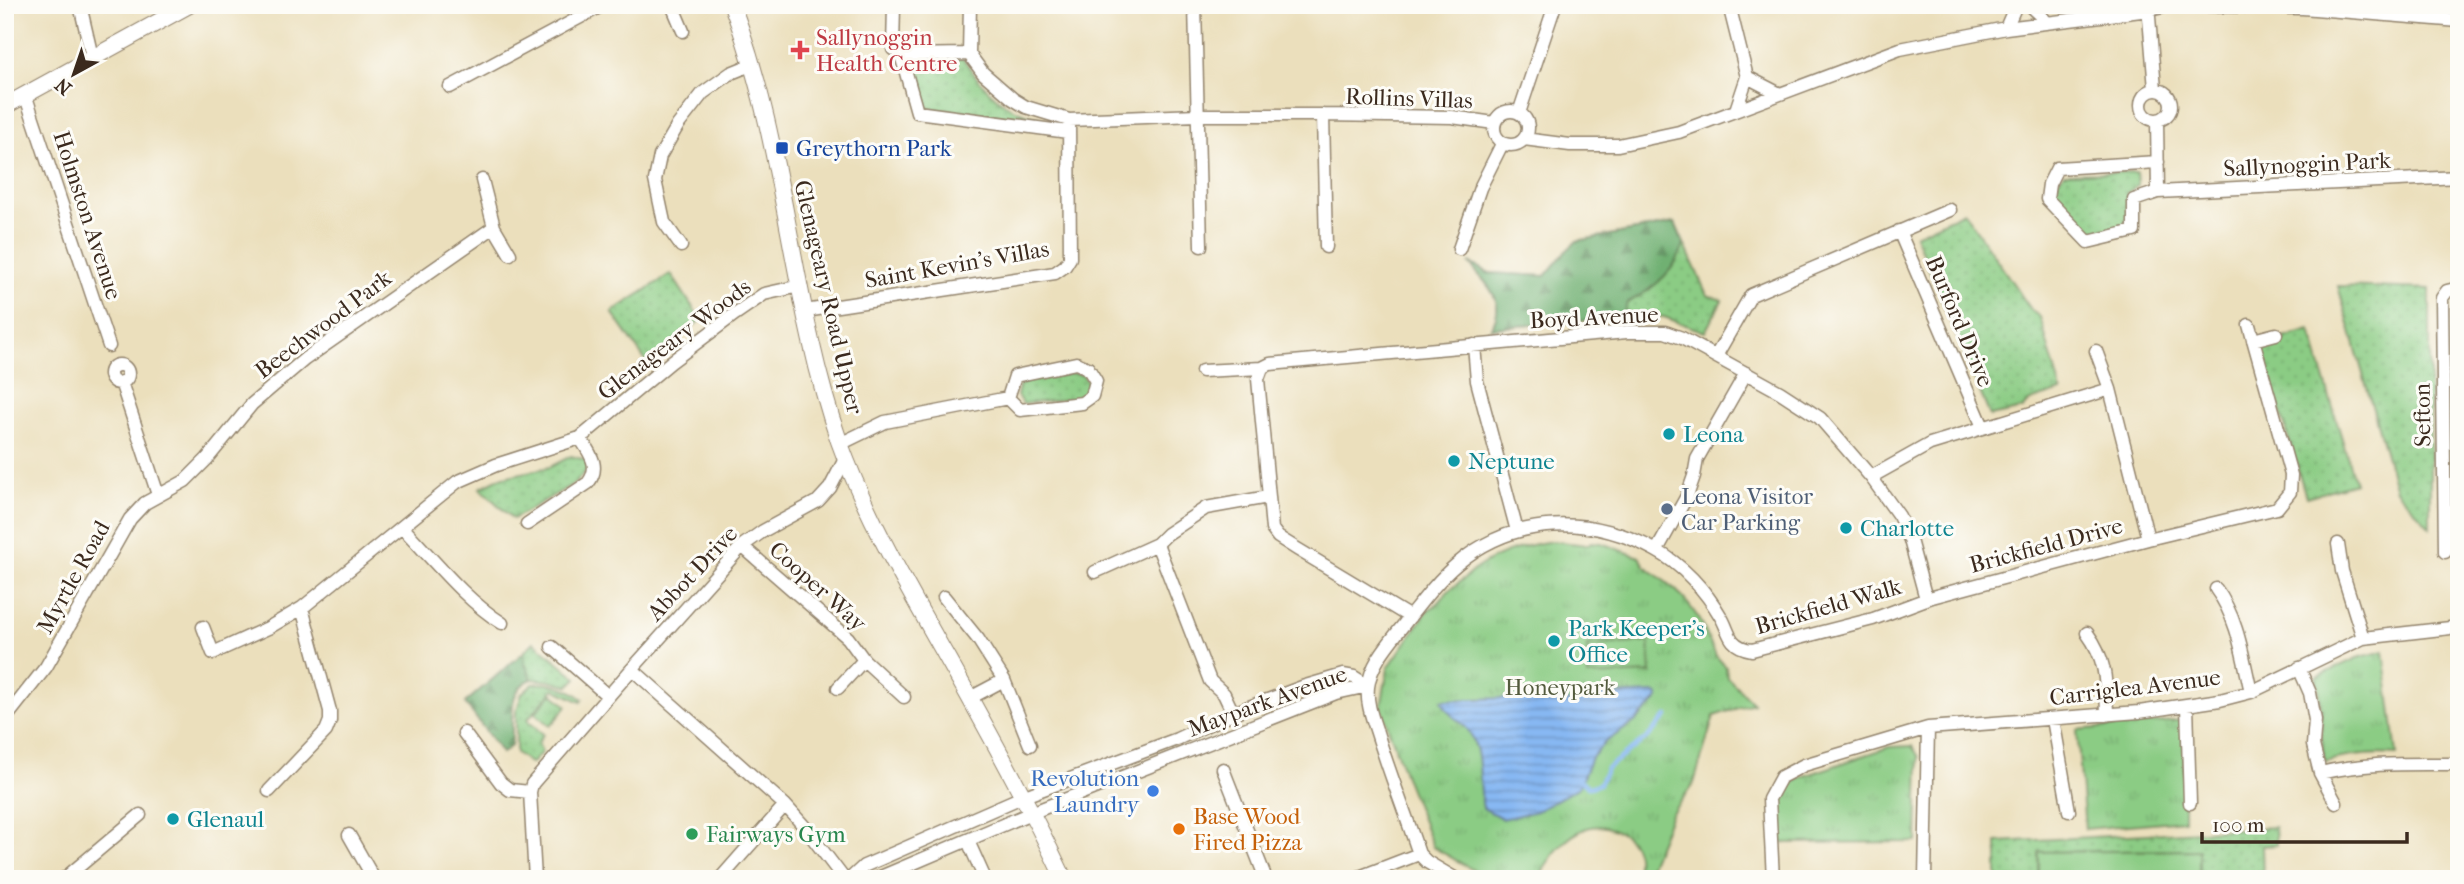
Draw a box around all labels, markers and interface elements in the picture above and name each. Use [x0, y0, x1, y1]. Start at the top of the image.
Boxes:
place label: Sallynoggin Health Centre [816, 24, 958, 77]
north arrow [38, 38, 108, 108]
marker: Sallynoggin Health Centre [790, 40, 810, 60]
text: N [51, 73, 76, 99]
street label: Rollins Villas [1345, 83, 1473, 114]
street label: Holmston Avenue [48, 127, 127, 303]
place label: Greythorn Park [796, 135, 953, 162]
marker: Greythorn Park [774, 140, 790, 156]
street label: Sallynoggin Park [2223, 147, 2392, 182]
street label: Glenageary Road Upper [788, 178, 869, 417]
street label: Saint Kevin's Villas [863, 235, 1051, 294]
street label: Burford Drive [1920, 252, 1999, 391]
street label: Beechwood Park [250, 264, 398, 384]
street label: Glenageary Woods [593, 273, 756, 406]
street label: Boyd Avenue [1529, 301, 1659, 334]
street label: Sefton [2408, 382, 2437, 447]
place label: Leona [1683, 421, 1744, 448]
marker: Leona [1661, 426, 1677, 442]
place label: Neptune [1468, 448, 1555, 475]
marker: Neptune [1446, 453, 1462, 469]
place label: Leona Visitor Car Parking [1681, 483, 1813, 536]
marker: Leona Visitor Car Parking [1659, 501, 1675, 517]
street label: Brickfield Drive [1967, 512, 2126, 579]
place label: Charlotte [1860, 515, 1954, 542]
street label: Myrtle Road [31, 516, 116, 638]
street label: Abbot Drive [641, 520, 743, 627]
marker: Charlotte [1838, 520, 1854, 536]
street label: Cooper Way [764, 536, 872, 637]
street label: Brickfield Walk [1752, 572, 1905, 640]
place label: Park Keeper's Office [1568, 615, 1705, 668]
marker: Park Keeper's Office [1546, 633, 1562, 649]
street label: Maypark Avenue [1184, 660, 1350, 743]
street label: Carriglea Avenue [2048, 664, 2222, 711]
park label: Honeypark [1505, 674, 1616, 701]
place label: Revolution Laundry [1030, 765, 1140, 818]
marker: Revolution Laundry [1145, 783, 1161, 799]
scale bar [2202, 800, 2406, 844]
place label: Base Wood Fired Pizza [1193, 803, 1303, 856]
place label: Glenaul [187, 806, 265, 833]
marker: Glenaul [165, 811, 181, 827]
text: 100 m [2212, 813, 2265, 837]
place label: Fairways Gym [706, 821, 846, 848]
marker: Base Wood Fired Pizza [1171, 821, 1187, 837]
marker: Fairways Gym [684, 826, 700, 842]

